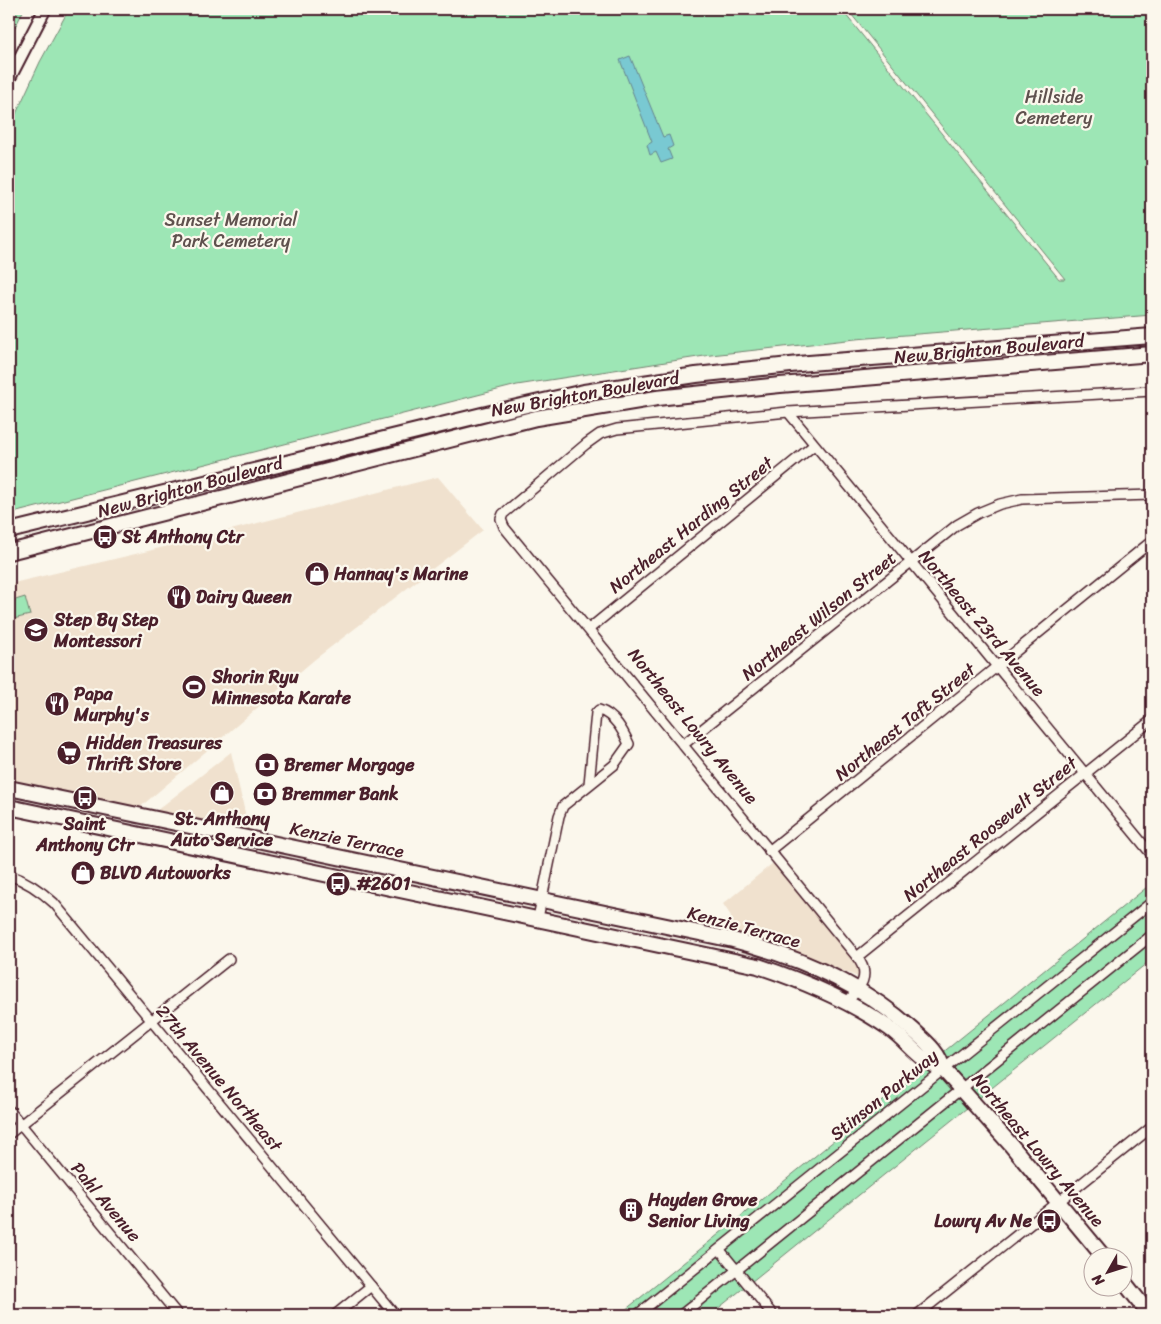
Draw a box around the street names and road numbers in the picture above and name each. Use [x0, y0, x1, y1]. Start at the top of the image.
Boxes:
street label: New Brighton Boulevard [893, 325, 1087, 373]
street label: New Brighton Boulevard [488, 361, 683, 426]
street label: New Brighton Boulevard [94, 446, 288, 527]
street label: Northeast Harding Street [601, 448, 781, 602]
street label: Northeast 23rd Avenue [910, 542, 1054, 704]
street label: Northeast Wilson Street [734, 543, 904, 689]
street label: Northeast Lowry Avenue [619, 640, 767, 812]
street label: Northeast Taft Street [827, 654, 983, 789]
street label: Northeast Roosevelt Street [895, 748, 1085, 910]
street label: Kenzie Terrace [287, 812, 407, 868]
street label: Kenzie Terrace [684, 897, 804, 958]
street label: 27th Avenue Northeast [148, 997, 291, 1159]
street label: Stinson Parkway [822, 1040, 946, 1149]
street label: Northeast Lowry Avenue [963, 1065, 1113, 1235]
street label: Pahl Avenue [62, 1154, 150, 1250]

